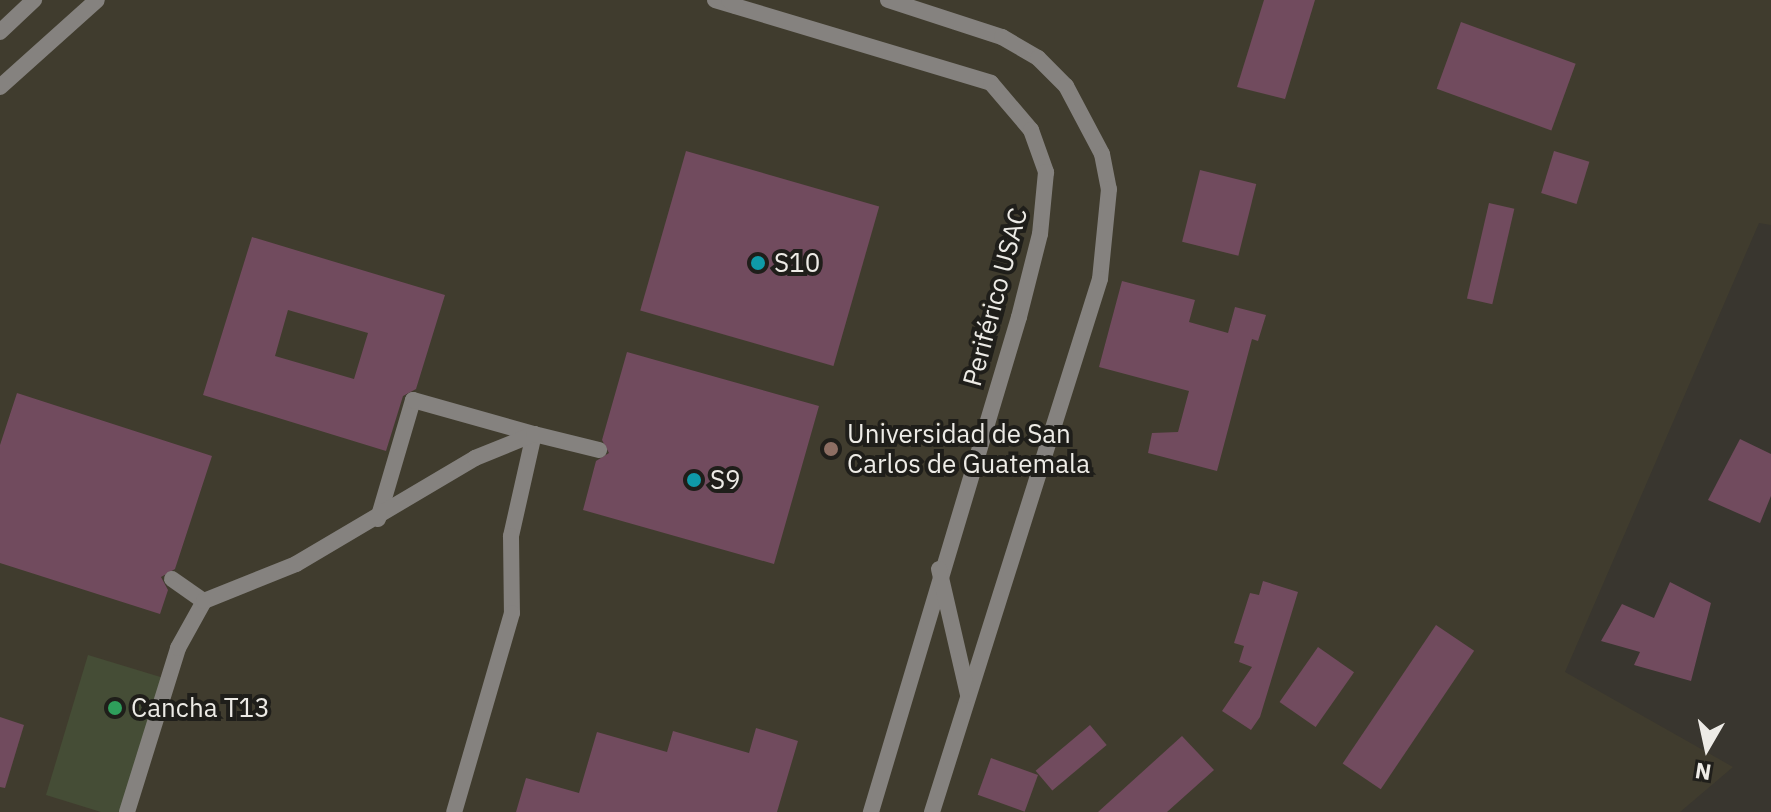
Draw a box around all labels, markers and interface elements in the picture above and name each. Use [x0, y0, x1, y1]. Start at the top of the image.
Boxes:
street label: Periférico USAC [956, 205, 1034, 389]
place label: S10 [774, 247, 820, 279]
marker: S10 [749, 254, 767, 272]
place label: Universidad de San Carlos de Guatemala [847, 418, 1090, 480]
marker: Universidad de San Carlos de Guatemala [822, 440, 840, 458]
place label: S9 [710, 464, 741, 496]
marker: S9 [685, 471, 703, 489]
place label: Cancha T13 [131, 692, 270, 724]
marker: Cancha T13 [106, 699, 124, 717]
north arrow [1667, 708, 1747, 788]
text: N [1693, 757, 1713, 788]

